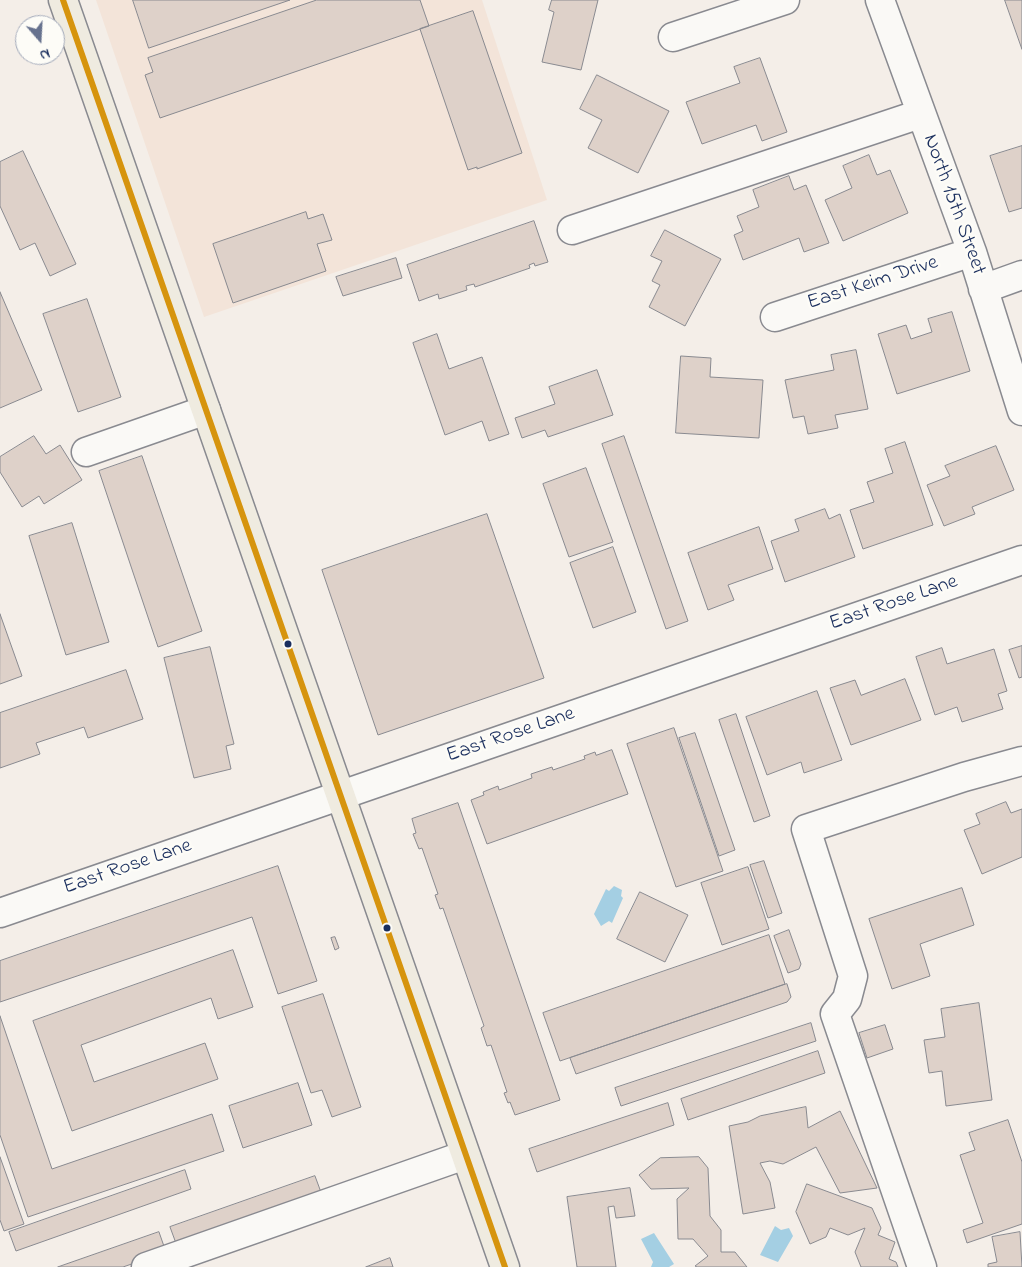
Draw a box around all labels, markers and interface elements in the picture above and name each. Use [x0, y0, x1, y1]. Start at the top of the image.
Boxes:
north arrow [15, 15, 65, 65]
text: N [37, 42, 53, 65]
street label: North 15th Street [916, 131, 990, 279]
street label: East Keim Drive [805, 251, 941, 317]
street label: East Rose Lane [827, 570, 961, 638]
unlabelled marker [283, 639, 293, 649]
street label: East Rose Lane [444, 702, 578, 770]
street label: East Rose Lane [61, 834, 195, 902]
unlabelled marker [382, 923, 392, 933]

